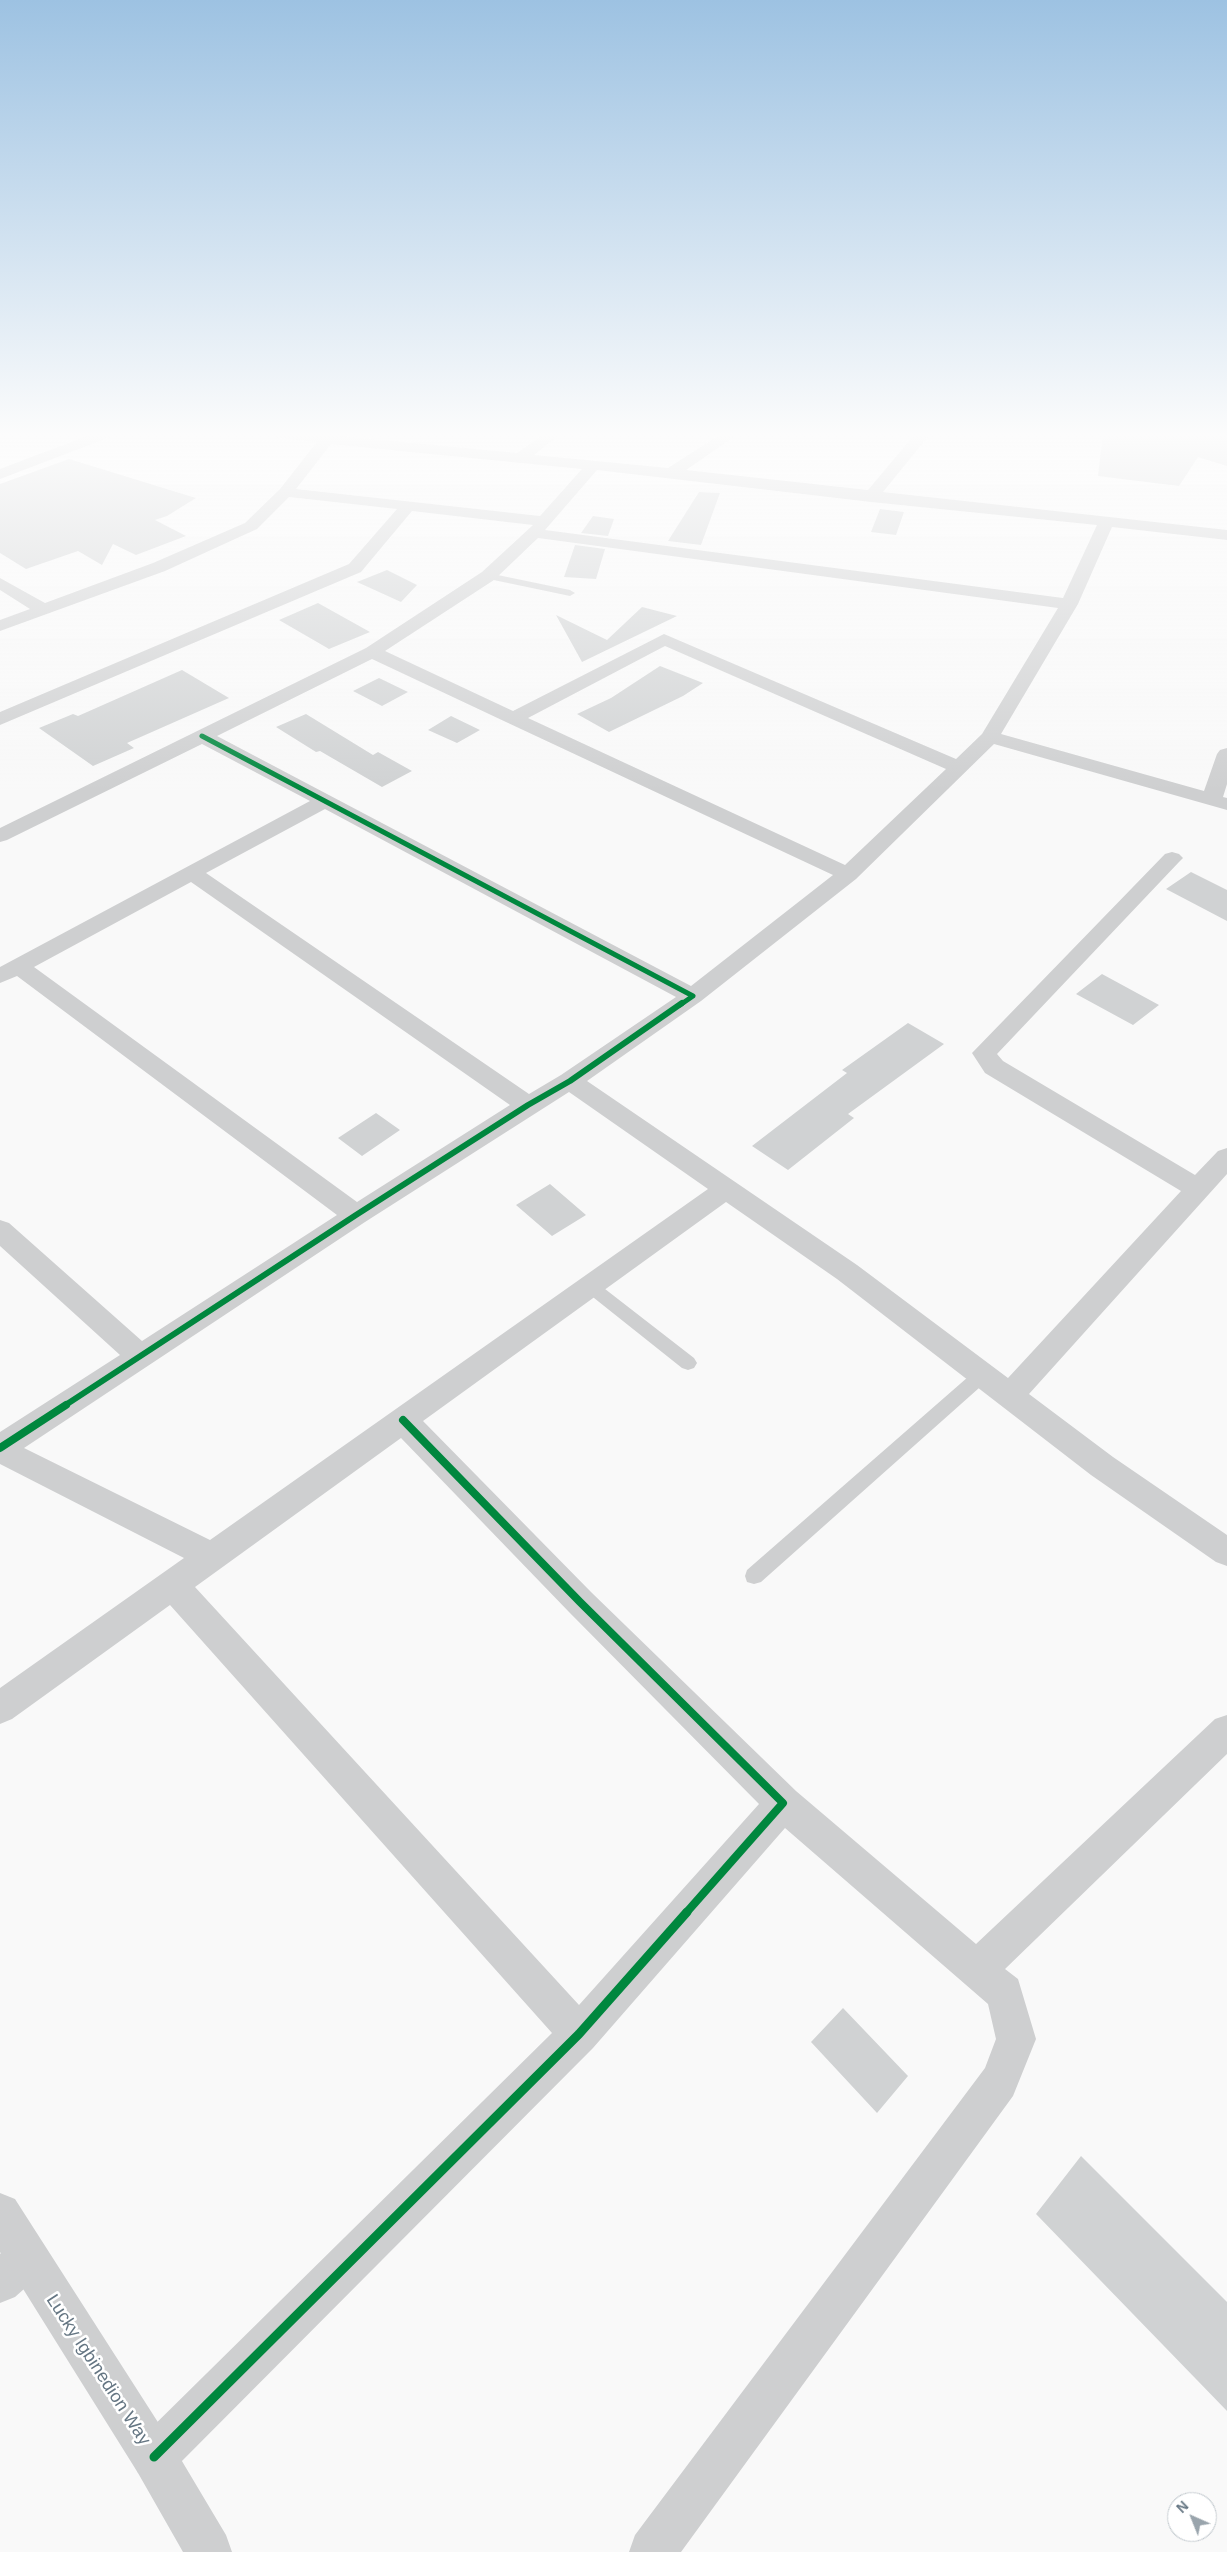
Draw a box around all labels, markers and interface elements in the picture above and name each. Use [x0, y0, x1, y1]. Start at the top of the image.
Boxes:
street label: Lucky Igbinedion Way [41, 2291, 155, 2449]
north arrow [1167, 2492, 1217, 2542]
text: N [1173, 2498, 1191, 2516]

